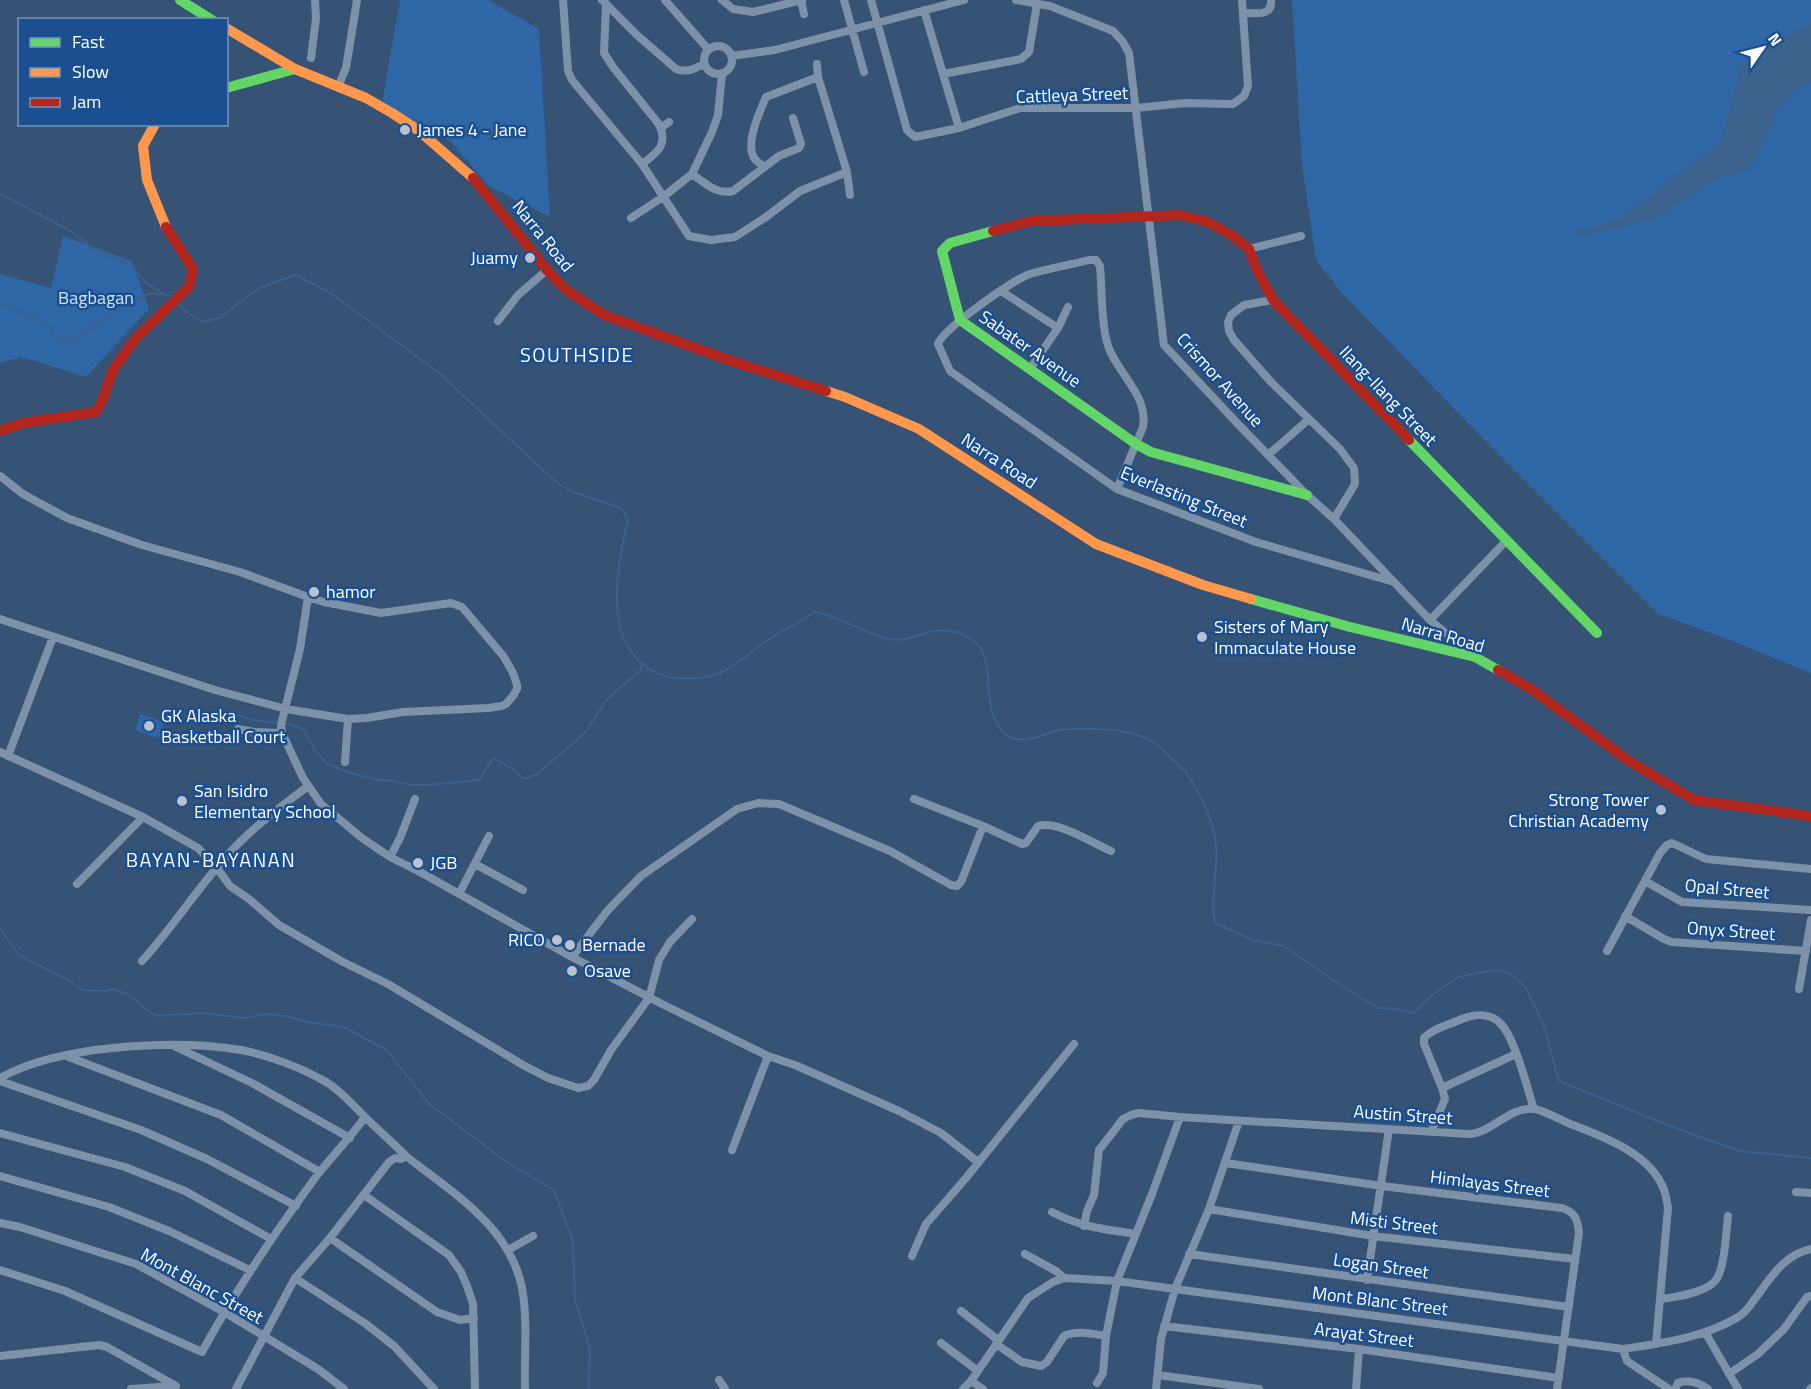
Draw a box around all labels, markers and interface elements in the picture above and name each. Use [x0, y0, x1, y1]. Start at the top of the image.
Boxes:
legend [18, 18, 228, 126]
north arrow [1733, 18, 1793, 78]
text: Fast [72, 28, 105, 55]
text: N [1762, 28, 1788, 51]
text: Slow [72, 58, 109, 85]
street label: Cattleya Street [1015, 79, 1129, 110]
text: Jam [72, 88, 101, 115]
place label: James 4 - Jane [417, 116, 527, 143]
marker: James 4 - Jane [398, 123, 412, 137]
street label: Narra Road [506, 194, 581, 277]
place label: Juamy [471, 244, 518, 271]
marker: Juamy [523, 251, 537, 265]
park label: Bagbagan [58, 284, 134, 311]
street label: Sabater Avenue [974, 303, 1087, 394]
street label: Crismor Avenue [1170, 326, 1270, 433]
district label: SOUTHSIDE [520, 339, 634, 370]
street label: Ilang-Ilang Street [1333, 339, 1444, 453]
street label: Narra Road [956, 426, 1043, 495]
street label: Everlasting Street [1117, 459, 1252, 535]
place label: hamor [326, 578, 375, 605]
marker: hamor [307, 585, 321, 599]
street label: Narra Road [1398, 610, 1488, 659]
place label: Sisters of Mary Immaculate House [1214, 613, 1356, 661]
marker: Sisters of Mary Immaculate House [1195, 630, 1209, 644]
place label: GK Alaska Basketball Court [161, 702, 286, 750]
marker: GK Alaska Basketball Court [142, 719, 156, 733]
place label: San Isidro Elementary School [194, 777, 336, 825]
place label: Strong Tower Christian Academy [1508, 786, 1649, 834]
marker: San Isidro Elementary School [175, 794, 189, 808]
marker: Strong Tower Christian Academy [1654, 803, 1668, 817]
district label: BAYAN-BAYANAN [126, 844, 296, 875]
place label: JGB [430, 849, 457, 876]
marker: JGB [411, 856, 425, 870]
street label: Opal Street [1684, 871, 1771, 906]
street label: Onyx Street [1686, 914, 1777, 947]
place label: RICO [508, 926, 545, 953]
place label: Bernade [582, 931, 646, 958]
marker: RICO [550, 933, 564, 947]
marker: Bernade [563, 938, 577, 952]
place label: Osave [584, 957, 631, 984]
marker: Osave [565, 964, 579, 978]
street label: Austin Street [1353, 1098, 1454, 1131]
street label: Himlayas Street [1429, 1163, 1552, 1204]
street label: Misti Street [1349, 1204, 1440, 1241]
street label: Mont Blanc Street [136, 1241, 269, 1331]
street label: Logan Street [1331, 1245, 1431, 1286]
street label: Mont Blanc Street [1311, 1279, 1450, 1322]
street label: Arayat Street [1313, 1315, 1416, 1354]

